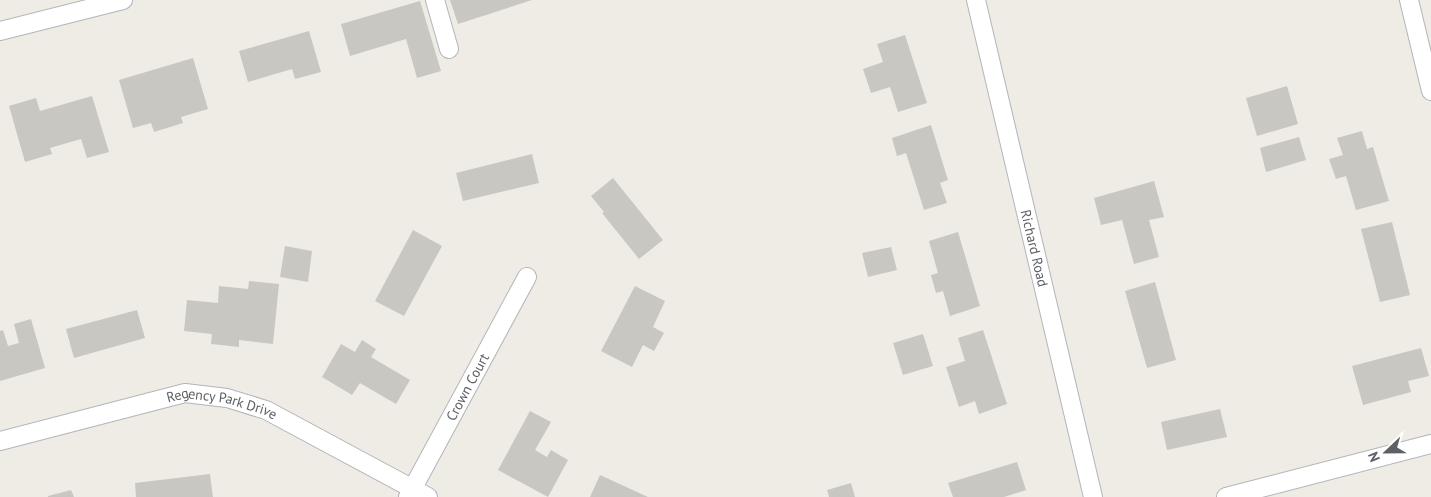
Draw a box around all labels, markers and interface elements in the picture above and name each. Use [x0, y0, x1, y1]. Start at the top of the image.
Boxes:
street label: Richard Road [1017, 208, 1052, 289]
street label: Crown Court [442, 350, 493, 424]
street label: Regency Park Drive [164, 383, 280, 423]
north arrow [1361, 427, 1411, 477]
text: N [1364, 449, 1384, 465]

